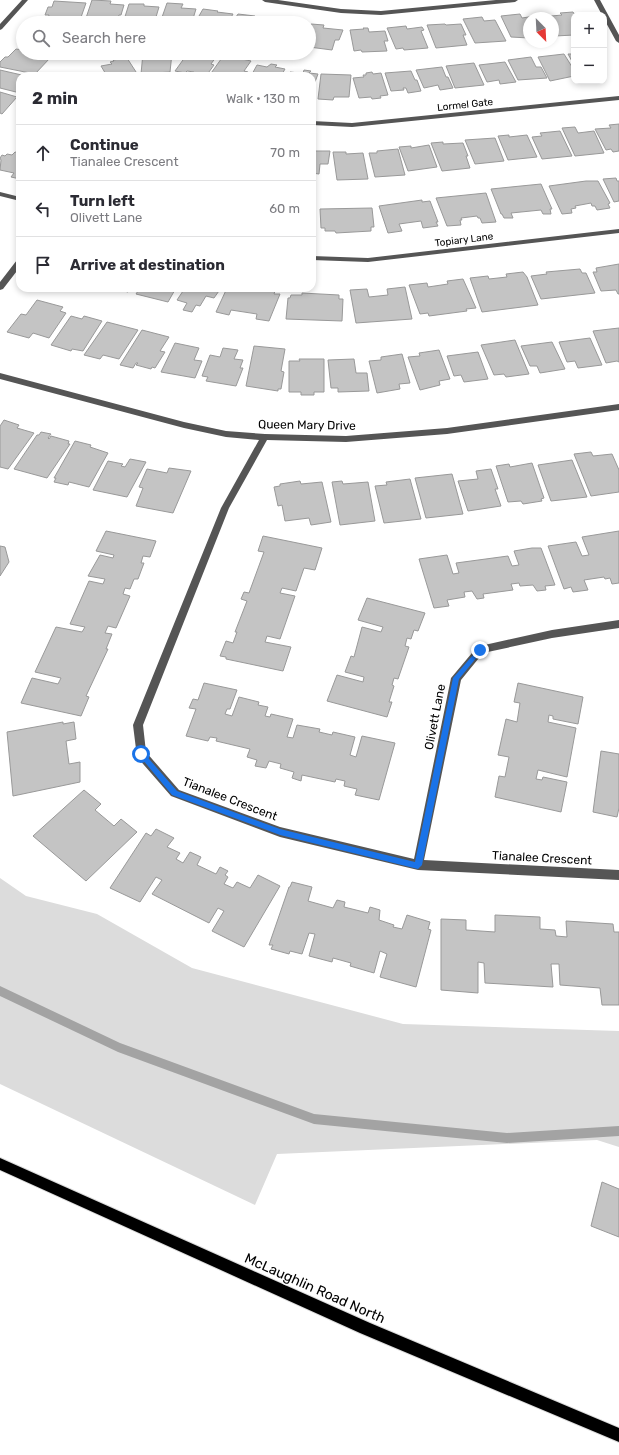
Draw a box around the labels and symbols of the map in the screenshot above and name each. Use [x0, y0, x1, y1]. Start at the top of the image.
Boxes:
north arrow [523, 12, 559, 48]
street label: Lormel Gate [437, 96, 494, 114]
street label: Topiary Lane [434, 230, 494, 250]
street label: Queen Mary Drive [258, 417, 356, 433]
route end [471, 641, 489, 659]
street label: Olivett Lane [422, 683, 448, 751]
route start [132, 745, 150, 763]
street label: Tianalee Crescent [181, 775, 280, 824]
street label: Tianalee Crescent [492, 848, 593, 868]
street label: McLaughlin Road North [242, 1250, 388, 1327]

